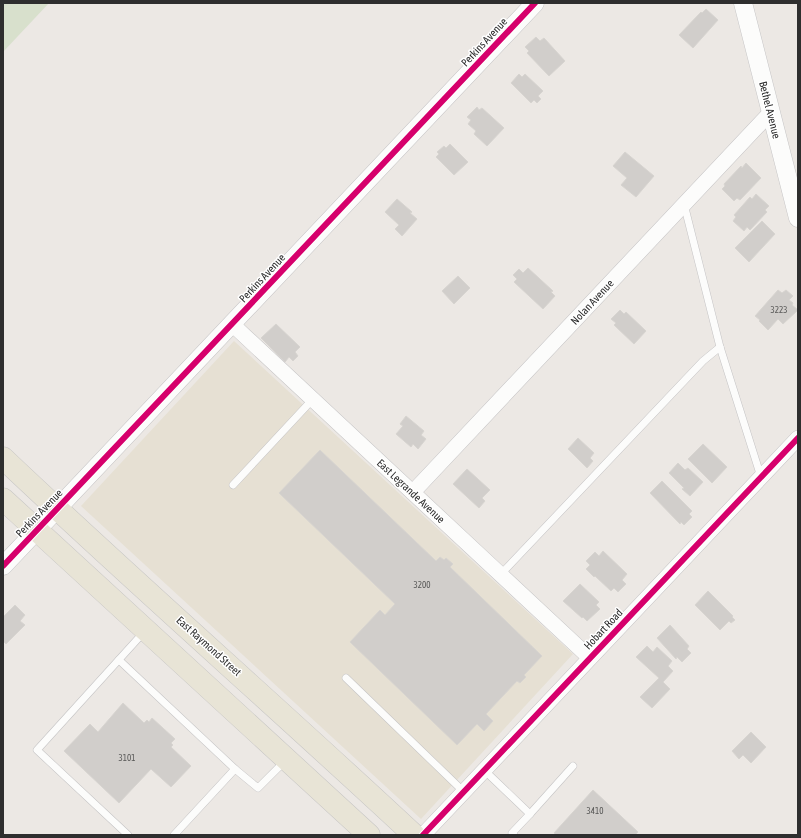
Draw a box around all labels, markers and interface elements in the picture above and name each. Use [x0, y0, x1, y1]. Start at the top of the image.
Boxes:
street label: Perkins Avenue [459, 15, 509, 69]
street label: Bethel Avenue [757, 80, 783, 140]
street label: Perkins Avenue [237, 251, 287, 305]
street label: Nolan Avenue [568, 277, 616, 327]
house number: 3223 [771, 305, 787, 315]
street label: East Legrande Avenue [375, 457, 447, 525]
street label: Perkins Avenue [13, 487, 65, 539]
house number: 3200 [414, 580, 430, 590]
street label: Hobart Road [581, 606, 625, 652]
street label: East Raymond Street [174, 614, 244, 678]
house number: 3101 [119, 753, 135, 763]
house number: 3410 [587, 806, 603, 816]

